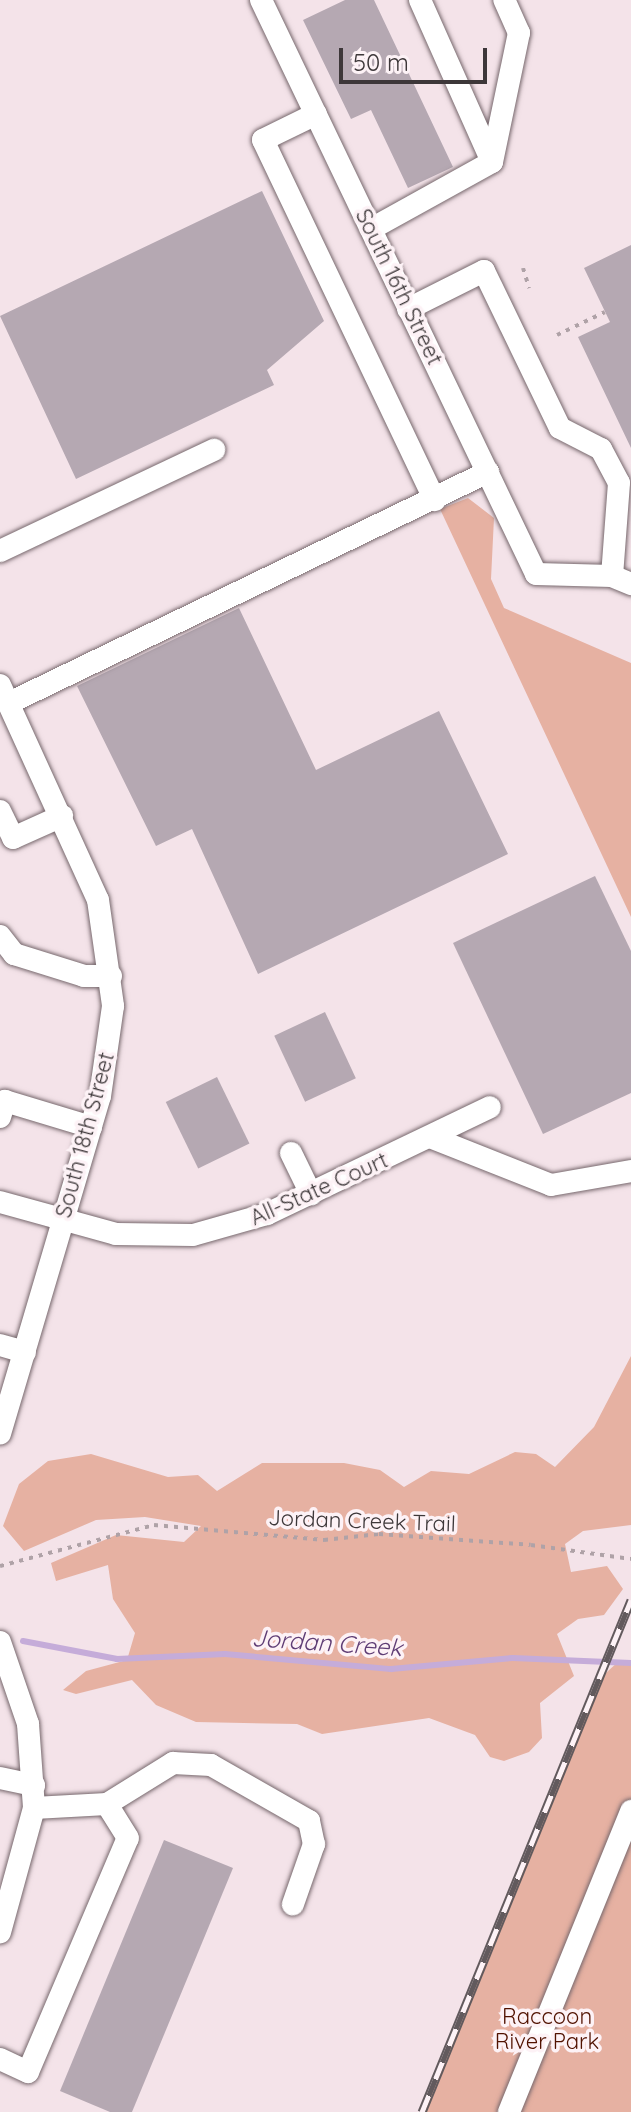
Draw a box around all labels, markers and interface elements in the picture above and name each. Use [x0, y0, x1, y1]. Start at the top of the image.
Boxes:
scale bar [343, 32, 491, 82]
text: 50 m [353, 47, 409, 77]
street label: South 16th Street [350, 205, 448, 369]
street label: South 18th Street [50, 1049, 120, 1221]
street label: All-State Court [246, 1147, 392, 1231]
street label: Jordan Creek Trail [268, 1505, 456, 1537]
water label: Jordan Creek [251, 1623, 403, 1663]
park label: Raccoon River Park [495, 2003, 599, 2054]

